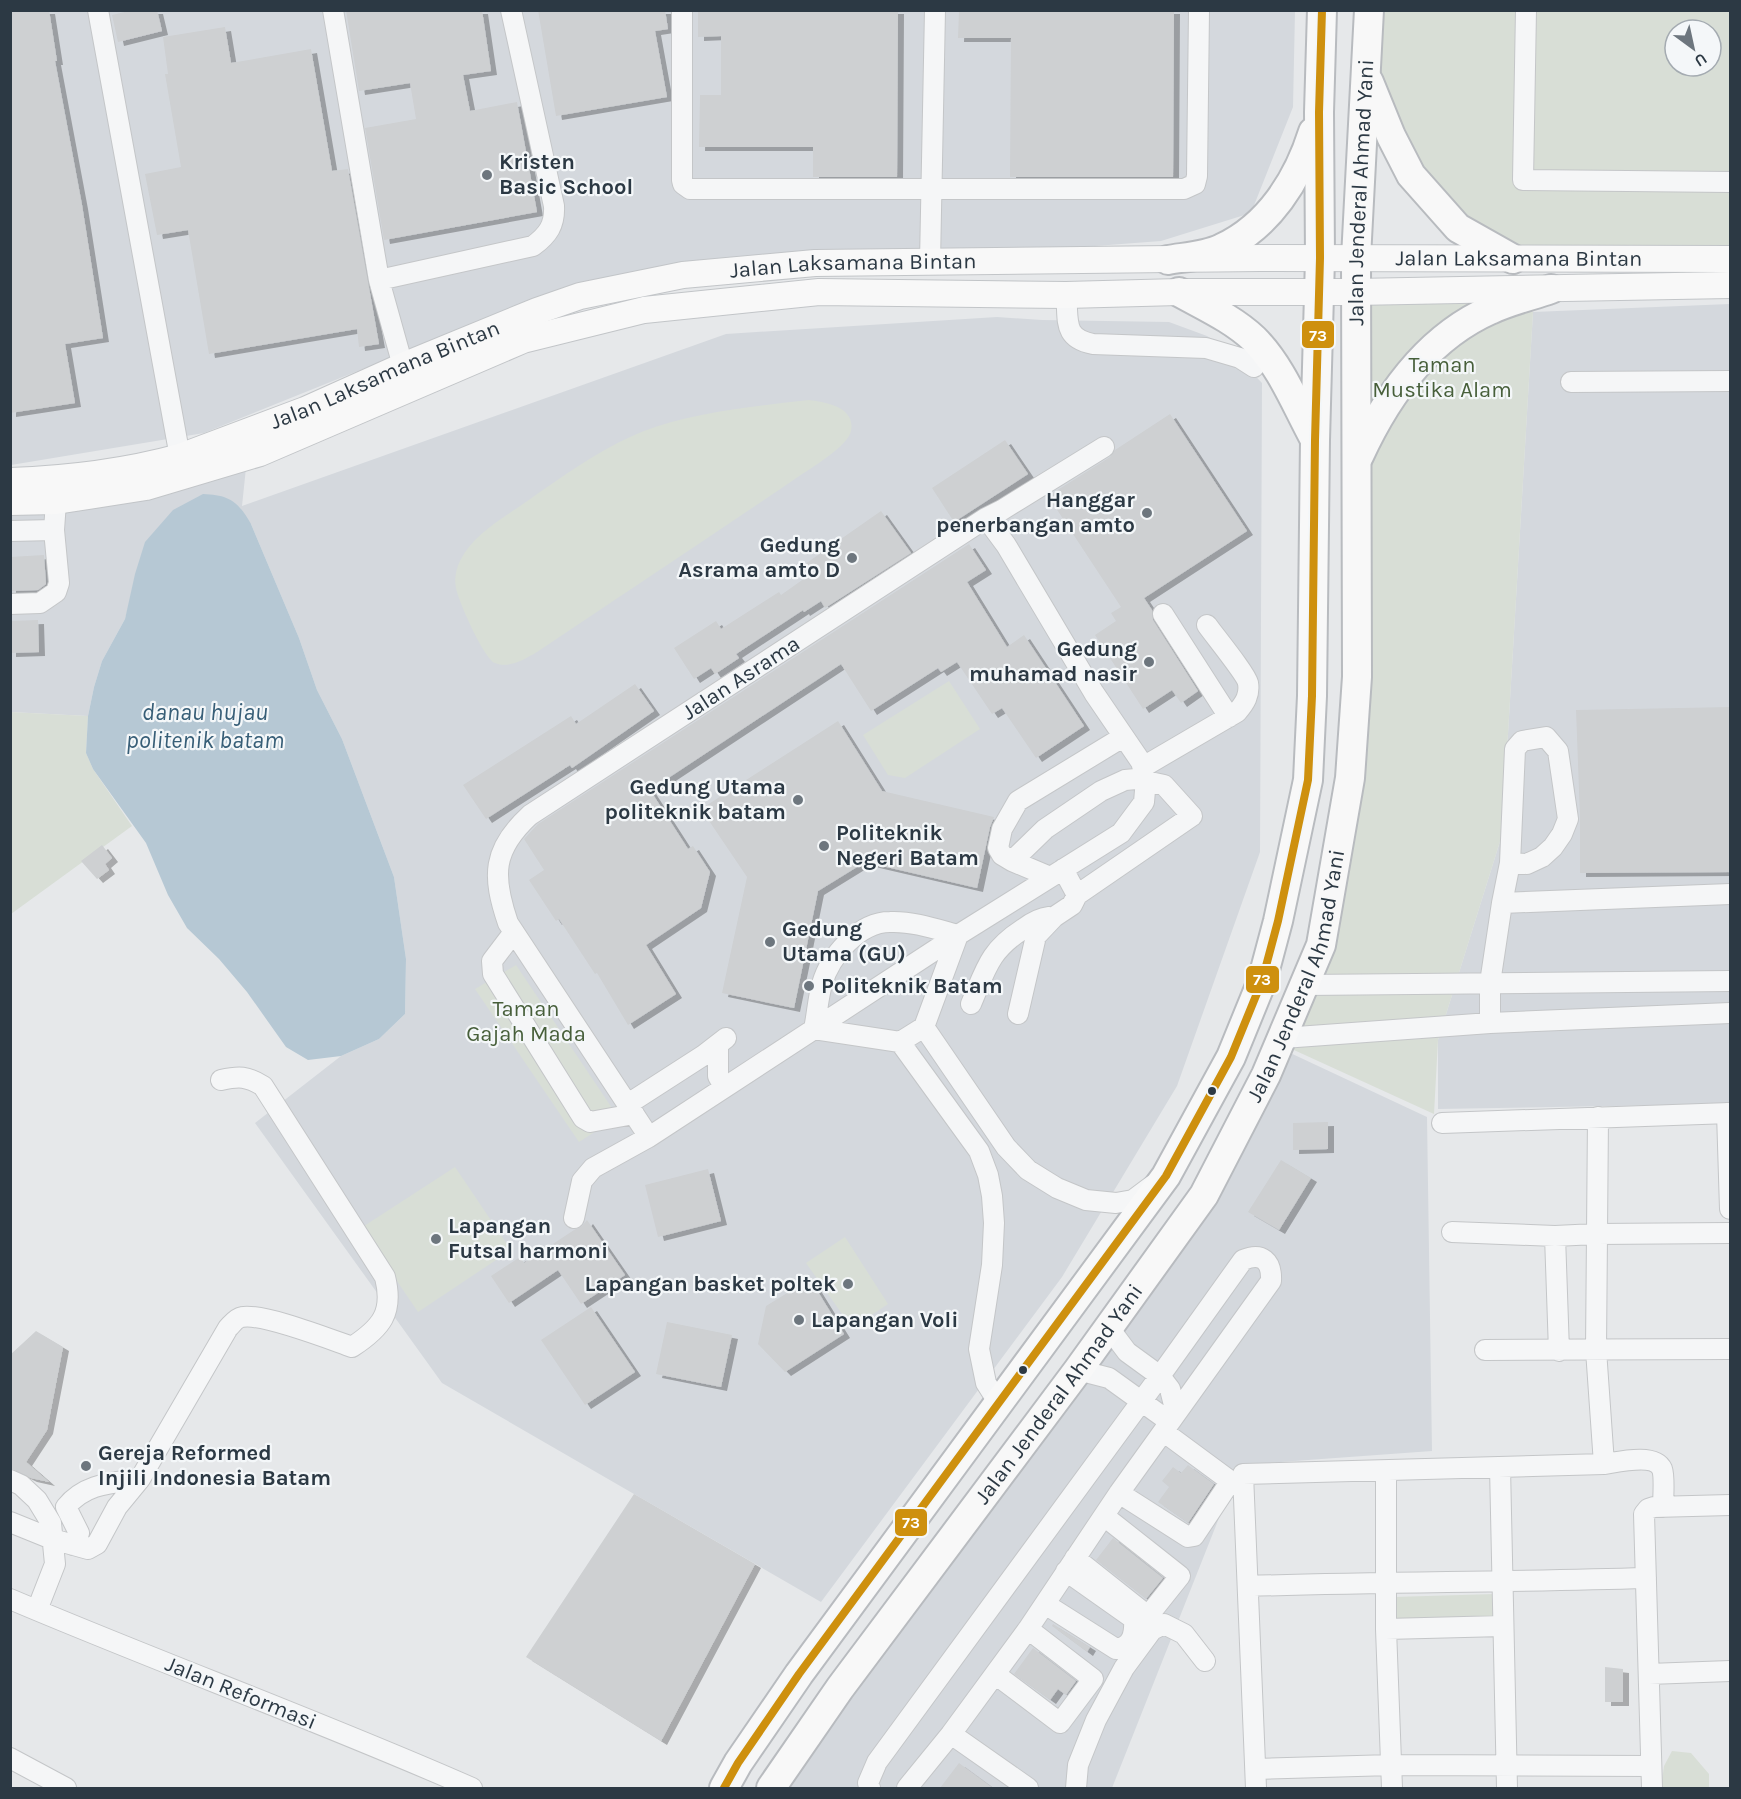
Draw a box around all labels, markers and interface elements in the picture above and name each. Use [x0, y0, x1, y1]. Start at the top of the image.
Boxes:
north arrow [1663, 18, 1723, 78]
text: U [1691, 49, 1711, 71]
street label: Jalan Jenderal Ahmad Yani [1343, 59, 1379, 326]
place label: Kristen Basic School [499, 149, 633, 200]
marker: Kristen Basic School [480, 168, 494, 182]
street label: Jalan Laksamana Bintan [1395, 245, 1642, 272]
street label: Jalan Laksamana Bintan [729, 248, 977, 284]
street label: Jalan Laksamana Bintan [267, 315, 504, 435]
line badge: 73 [1301, 320, 1335, 349]
text: 73 [1309, 326, 1327, 345]
park label: Taman Mustika Alam [1372, 352, 1512, 403]
place label: Hanggar penerbangan amto [936, 487, 1135, 538]
marker: Hanggar penerbangan amto [1140, 506, 1154, 520]
place label: Gedung Asrama amto D [678, 532, 840, 583]
marker: Gedung Asrama amto D [845, 551, 859, 565]
street label: Jalan Asrama [677, 630, 805, 726]
place label: Gedung muhamad nasir [969, 636, 1137, 687]
marker: Gedung muhamad nasir [1142, 655, 1156, 669]
water label: danau hujau politenik batam [126, 698, 284, 754]
place label: Gedung Utama politeknik batam [605, 774, 786, 825]
marker: Gedung Utama politeknik batam [791, 793, 805, 807]
place label: Politeknik Negeri Batam [836, 820, 979, 871]
marker: Politeknik Negeri Batam [817, 839, 831, 853]
street label: Jalan Jenderal Ahmad Yani [1241, 847, 1350, 1107]
place label: Gedung Utama (GU) [782, 916, 906, 967]
marker: Gedung Utama (GU) [763, 935, 777, 949]
line badge: 73 [1245, 965, 1280, 994]
text: 73 [1253, 970, 1271, 989]
place label: Politeknik Batam [821, 973, 1003, 999]
marker: Politeknik Batam [802, 979, 816, 993]
park label: Taman Gajah Mada [466, 996, 586, 1047]
unlabelled marker [1206, 1085, 1218, 1097]
place label: Lapangan Futsal harmoni [448, 1213, 608, 1264]
marker: Lapangan Futsal harmoni [429, 1232, 443, 1246]
place label: Lapangan basket poltek [584, 1271, 836, 1297]
marker: Lapangan basket poltek [841, 1277, 855, 1291]
street label: Jalan Jenderal Ahmad Yani [969, 1279, 1149, 1509]
place label: Lapangan Voli [811, 1307, 958, 1333]
marker: Lapangan Voli [792, 1313, 806, 1327]
unlabelled marker [1017, 1364, 1029, 1376]
place label: Gereja Reformed Injili Indonesia Batam [98, 1440, 331, 1491]
marker: Gereja Reformed Injili Indonesia Batam [79, 1459, 93, 1473]
line badge: 73 [894, 1508, 928, 1537]
text: 73 [902, 1513, 920, 1532]
street label: Jalan Reformasi [162, 1651, 320, 1735]

